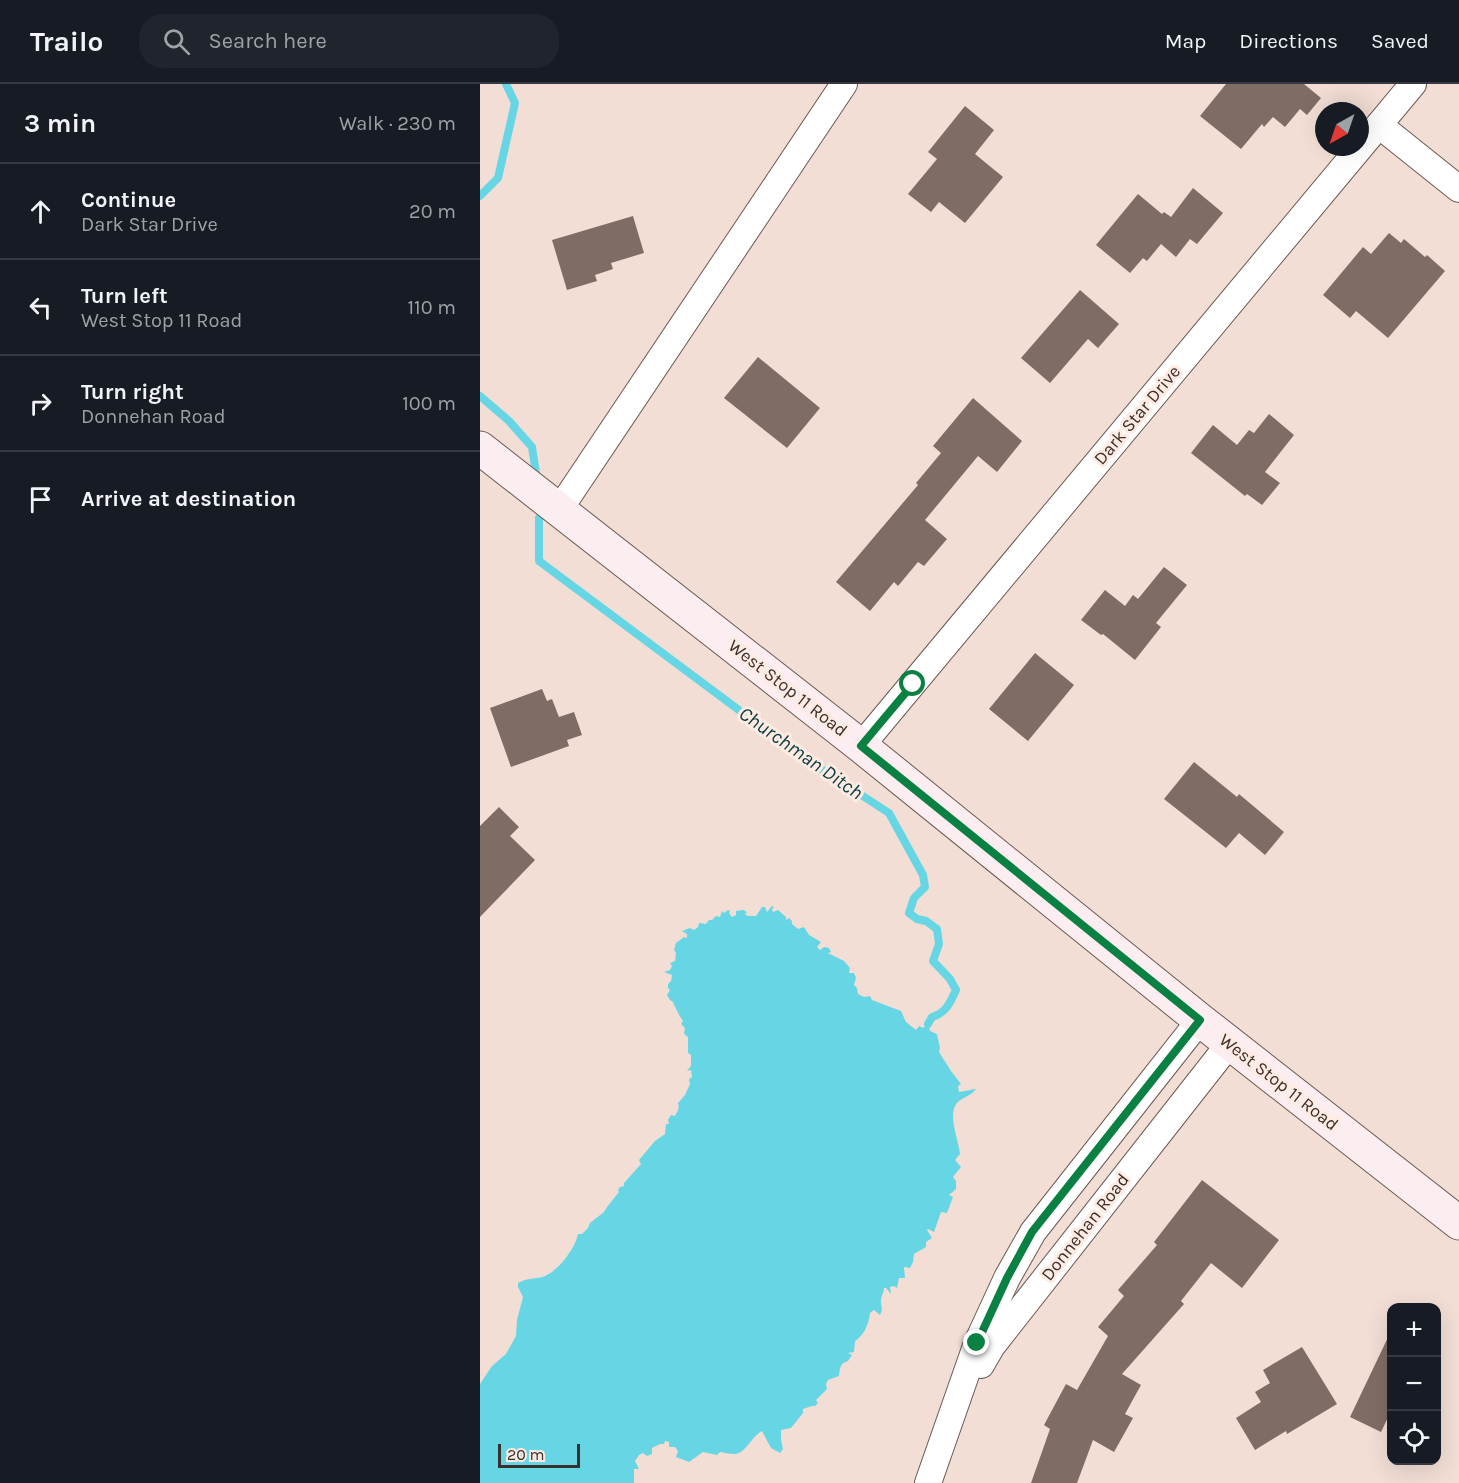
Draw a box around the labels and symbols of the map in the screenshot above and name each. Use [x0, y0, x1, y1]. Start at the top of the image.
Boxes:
north arrow [1315, 102, 1369, 156]
street label: Dark Star Drive [1089, 361, 1185, 469]
street label: West Stop 11 Road [724, 635, 852, 741]
route start [899, 670, 925, 696]
water label: Churchman Ditch [735, 702, 867, 804]
street label: West Stop 11 Road [1215, 1029, 1343, 1135]
street label: Donnehan Road [1036, 1169, 1134, 1285]
route end [963, 1329, 989, 1355]
scale bar [498, 1441, 580, 1468]

